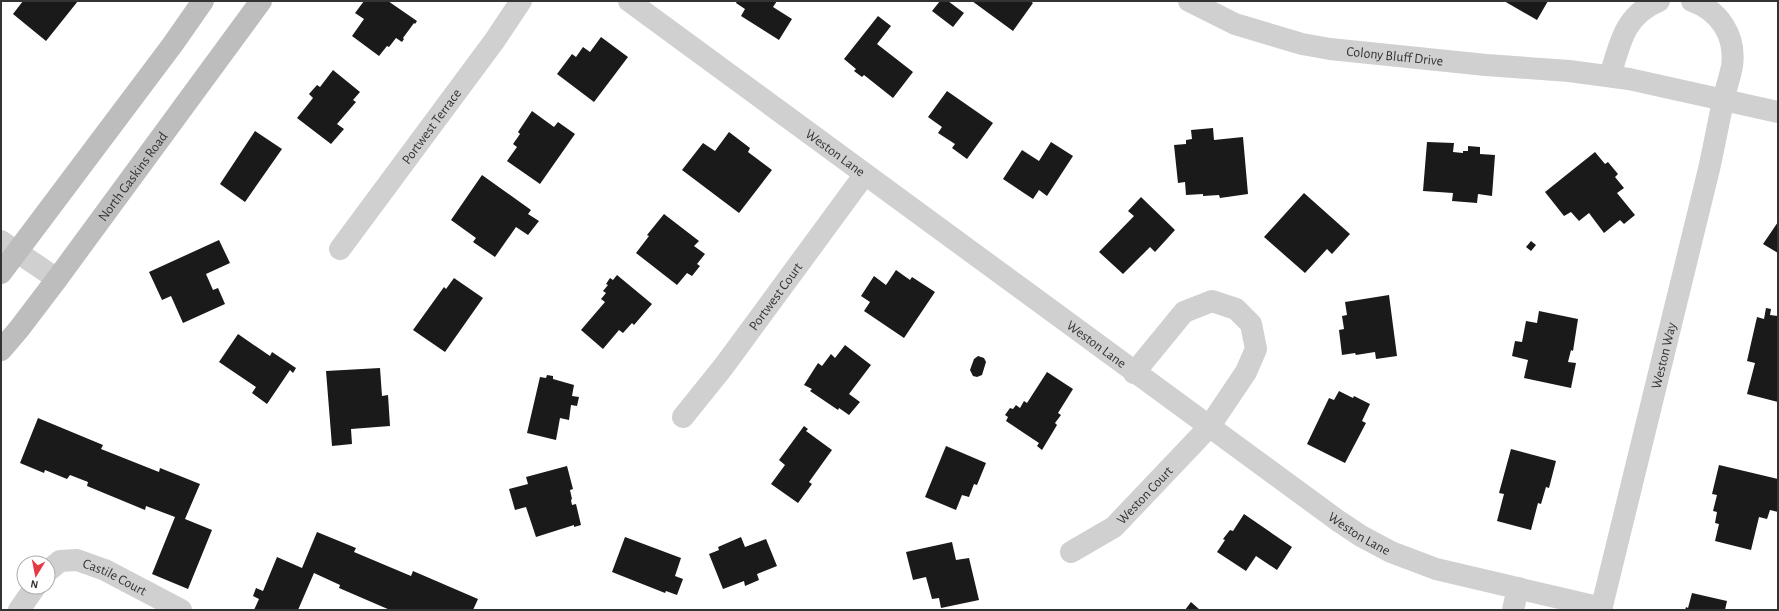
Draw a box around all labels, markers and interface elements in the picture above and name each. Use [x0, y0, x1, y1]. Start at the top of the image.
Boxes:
street label: Colony Bluff Drive [1346, 45, 1444, 69]
street label: Portwest Terrace [400, 86, 464, 167]
street label: Weston Lane [803, 127, 867, 179]
street label: North Gaskins Road [96, 130, 171, 224]
street label: Portwest Court [747, 260, 806, 333]
street label: Weston Lane [1064, 318, 1129, 371]
street label: Weston Way [1649, 321, 1679, 391]
street label: Weston Court [1115, 464, 1176, 527]
street label: Weston Lane [1325, 510, 1392, 558]
north arrow [16, 555, 56, 595]
street label: Castile Court [81, 557, 149, 599]
text: N [30, 578, 39, 590]

